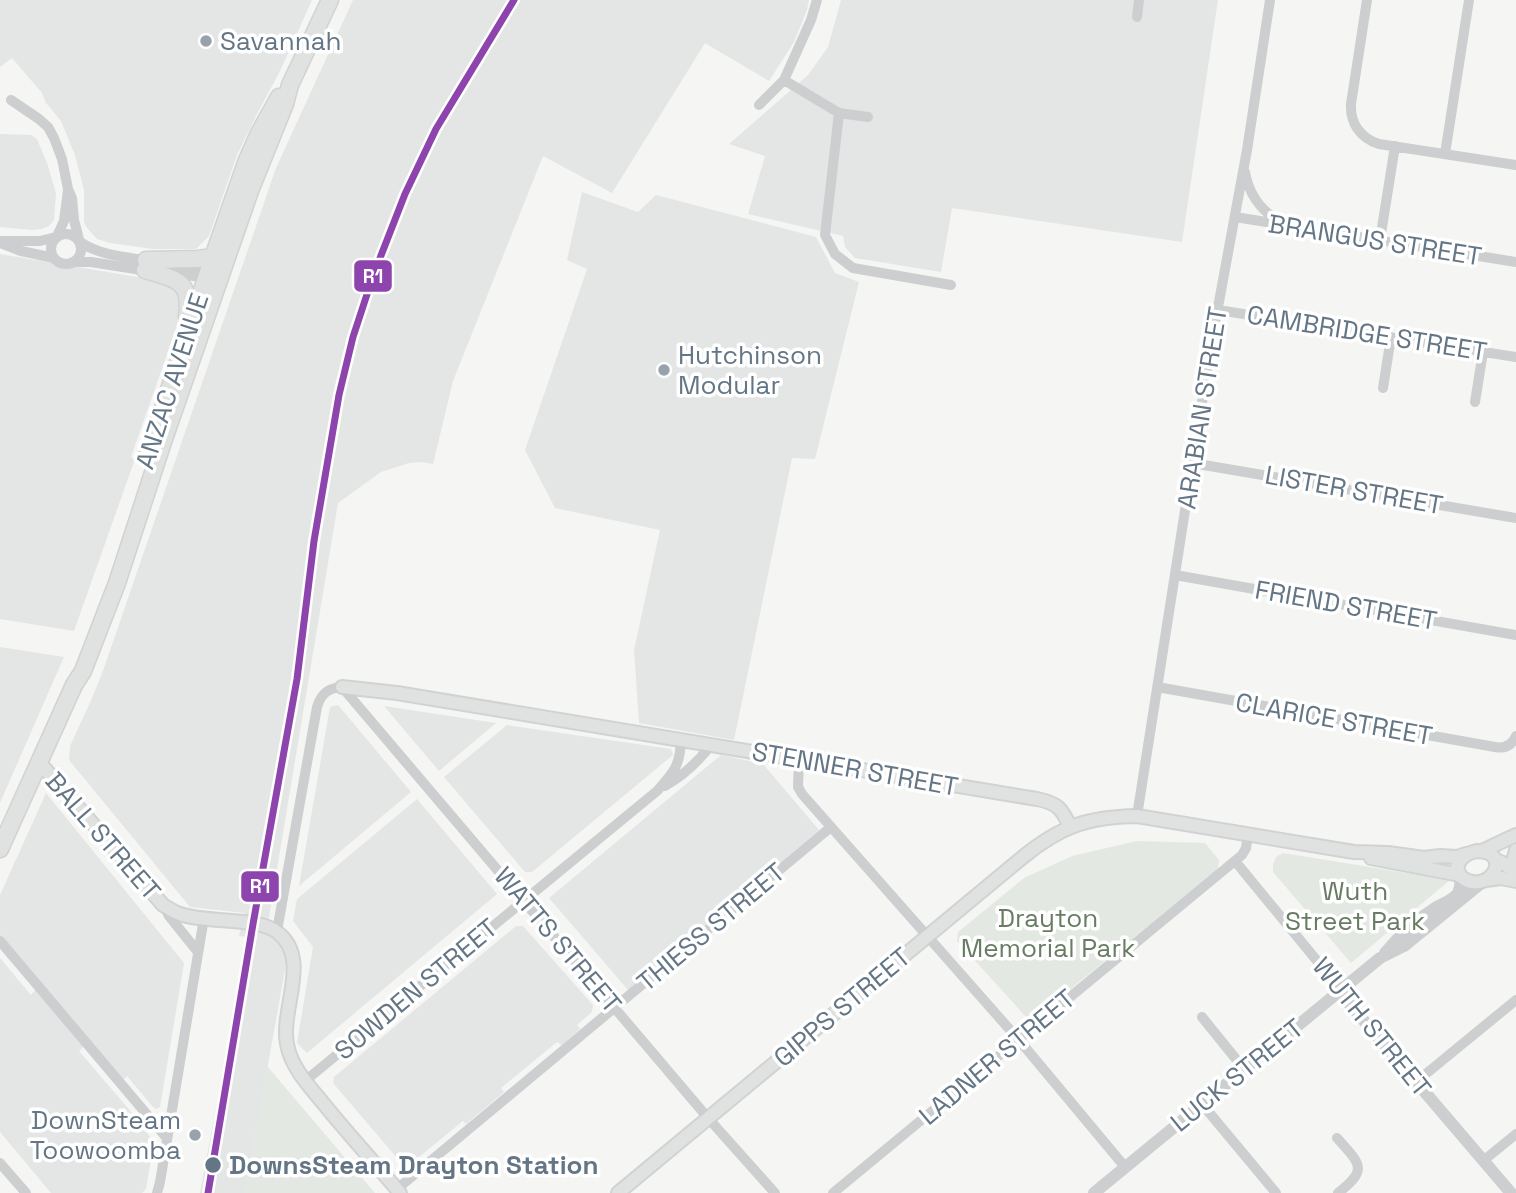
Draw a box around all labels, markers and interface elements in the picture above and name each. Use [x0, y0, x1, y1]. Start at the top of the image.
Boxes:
place label: Savannah [220, 24, 342, 58]
marker: Savannah [198, 33, 214, 49]
street label: BRANGUS STREET [1266, 206, 1484, 274]
line badge: R1 [353, 259, 393, 293]
text: R1 [363, 264, 383, 289]
street label: ANZAC AVENUE [128, 289, 216, 473]
street label: CAMBRIDGE STREET [1245, 297, 1489, 369]
street label: ARABIAN STREET [1169, 304, 1235, 512]
place label: Hutchinson Modular [678, 338, 822, 402]
marker: Hutchinson Modular [656, 362, 672, 378]
street label: LISTER STREET [1262, 458, 1446, 522]
street label: FRIEND STREET [1252, 572, 1440, 638]
street label: CLARICE STREET [1233, 685, 1435, 753]
street label: STENNER STREET [749, 734, 961, 804]
street label: BALL STREET [38, 765, 168, 907]
street label: THIESS STREET [630, 855, 792, 999]
street label: WATTS STREET [487, 860, 629, 1020]
line badge: R1 [240, 870, 280, 903]
text: R1 [250, 874, 270, 899]
park label: Wuth Street Park [1285, 874, 1425, 938]
park label: Drayton Memorial Park [961, 901, 1135, 965]
street label: SOWDEN STREET [327, 911, 505, 1067]
street label: GIPPS STREET [766, 940, 918, 1074]
street label: WUTH STREET [1305, 950, 1439, 1104]
street label: LADNER STREET [912, 982, 1082, 1132]
street label: LUCK STREET [1163, 1011, 1311, 1139]
place label: DownSteam Toowoomba [30, 1103, 181, 1167]
marker: DownSteam Toowoomba [187, 1127, 203, 1143]
place label: DownsSteam Drayton Station [229, 1148, 599, 1182]
marker: DownsSteam Drayton Station [203, 1155, 223, 1175]

